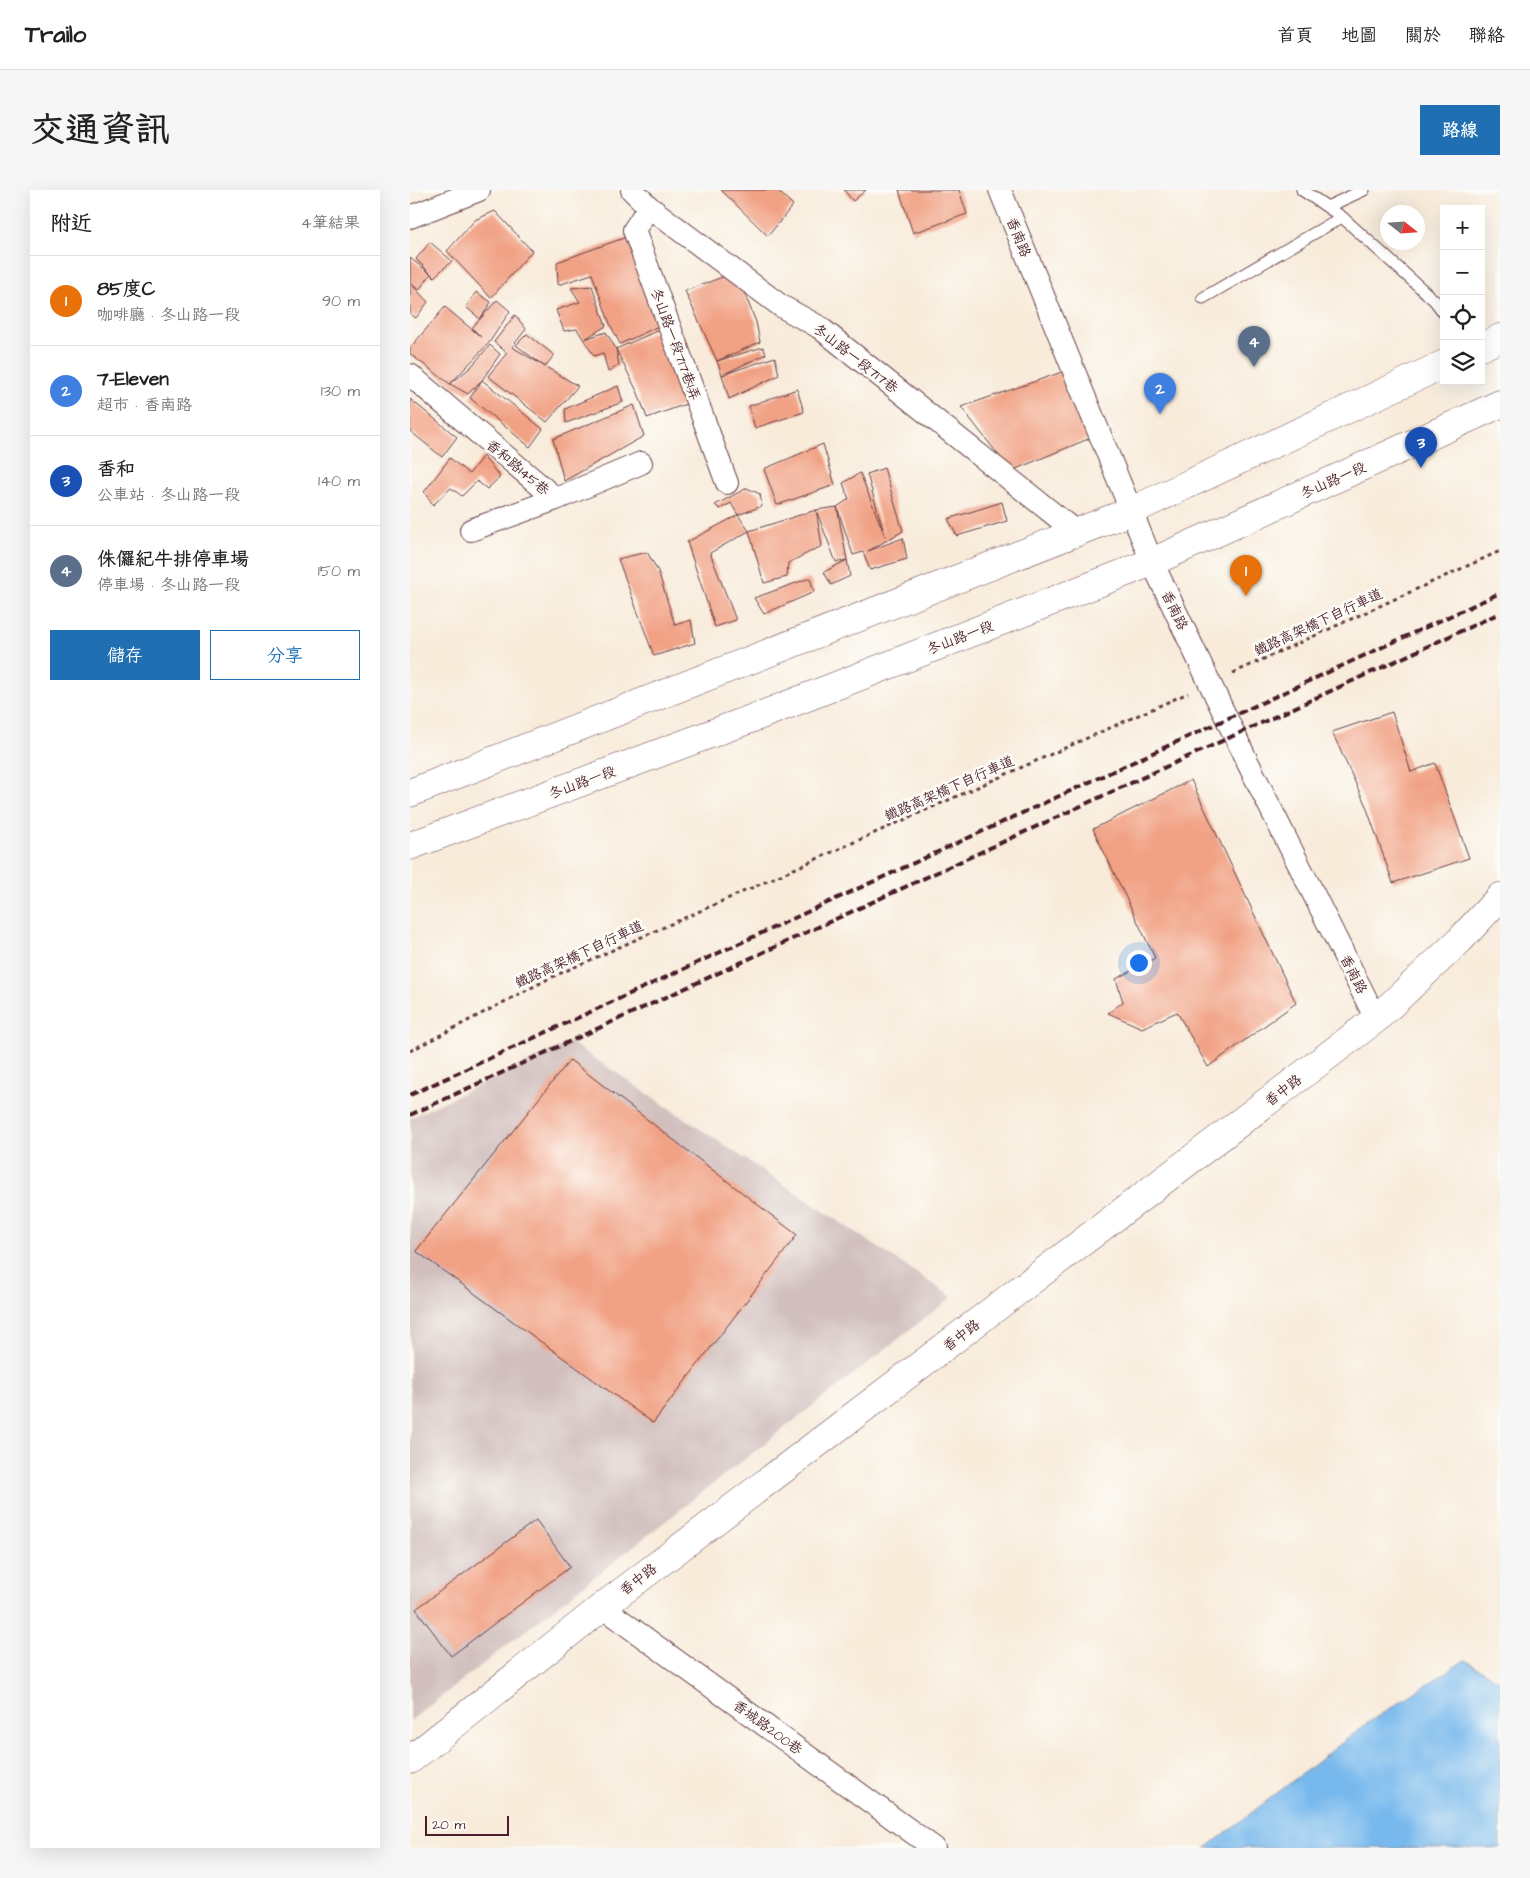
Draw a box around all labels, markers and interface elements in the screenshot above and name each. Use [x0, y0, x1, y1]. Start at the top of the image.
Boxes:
text: Trailo [25, 18, 86, 52]
text: 首頁 [1277, 23, 1313, 48]
text: 地圖 [1341, 23, 1377, 48]
text: 關於 [1405, 23, 1441, 48]
text: 聯絡 [1469, 23, 1505, 48]
button: 路線 [1420, 105, 1500, 155]
text: 交通資訊 [30, 106, 170, 155]
north arrow [1380, 205, 1425, 250]
map controls [1440, 205, 1485, 385]
button: + [1440, 205, 1485, 250]
text: 附近 [50, 209, 92, 238]
text: 4筆結果 [301, 212, 360, 234]
street label: 香南路 [1001, 214, 1035, 261]
button: − [1440, 250, 1485, 295]
text: 85度C [97, 276, 155, 303]
street label: 冬山路一段717巷1弄 [645, 285, 705, 404]
text: 1 [65, 290, 67, 312]
text: 90 m [322, 290, 360, 312]
button: locate [1440, 295, 1485, 340]
text: 咖啡廳 · 冬山路一段 [97, 304, 240, 326]
street label: 冬山路一段717巷 [809, 319, 903, 399]
pin: 4 [1238, 326, 1270, 367]
button: layers [1440, 340, 1485, 385]
text: 7-Eleven [97, 366, 169, 393]
pin: 2 [1144, 373, 1176, 414]
text: 2 [61, 380, 71, 402]
text: 130 m [321, 380, 360, 402]
text: 超市 · 香南路 [97, 394, 192, 416]
pin: 3 [1405, 427, 1437, 468]
street label: 香和路145巷 [481, 435, 554, 501]
text: 香和 [97, 456, 135, 483]
street label: 冬山路一段 [1297, 458, 1369, 504]
text: 3 [62, 470, 70, 492]
text: 140 m [318, 470, 360, 492]
text: 公車站 · 冬山路一段 [97, 484, 240, 506]
text: 侏儸紀牛排停車場 [97, 546, 249, 573]
pin: 1 [1230, 555, 1262, 596]
text: 4 [61, 560, 71, 582]
text: 150 m [318, 560, 360, 582]
text: 停車場 · 冬山路一段 [97, 574, 240, 596]
street label: 鐵路高架橋下自行車道 [1251, 584, 1386, 662]
street label: 香南路 [1156, 587, 1192, 634]
street label: 冬山路一段 [924, 616, 997, 660]
button: 儲存 [50, 630, 200, 680]
button: 分享 [210, 630, 360, 680]
street label: 鐵路高架橋下自行車道 [881, 751, 1017, 827]
street label: 冬山路一段 [546, 762, 619, 804]
street label: 鐵路高架橋下自行車道 [512, 916, 647, 994]
your location [1126, 950, 1152, 976]
street label: 香南路 [1335, 951, 1372, 998]
street label: 香中路 [1261, 1070, 1306, 1111]
street label: 香中路 [939, 1315, 984, 1356]
street label: 香中路 [616, 1559, 661, 1600]
street label: 香城路200巷 [728, 1696, 807, 1760]
scale bar [425, 1813, 509, 1836]
text: 20 m [432, 1815, 465, 1835]

